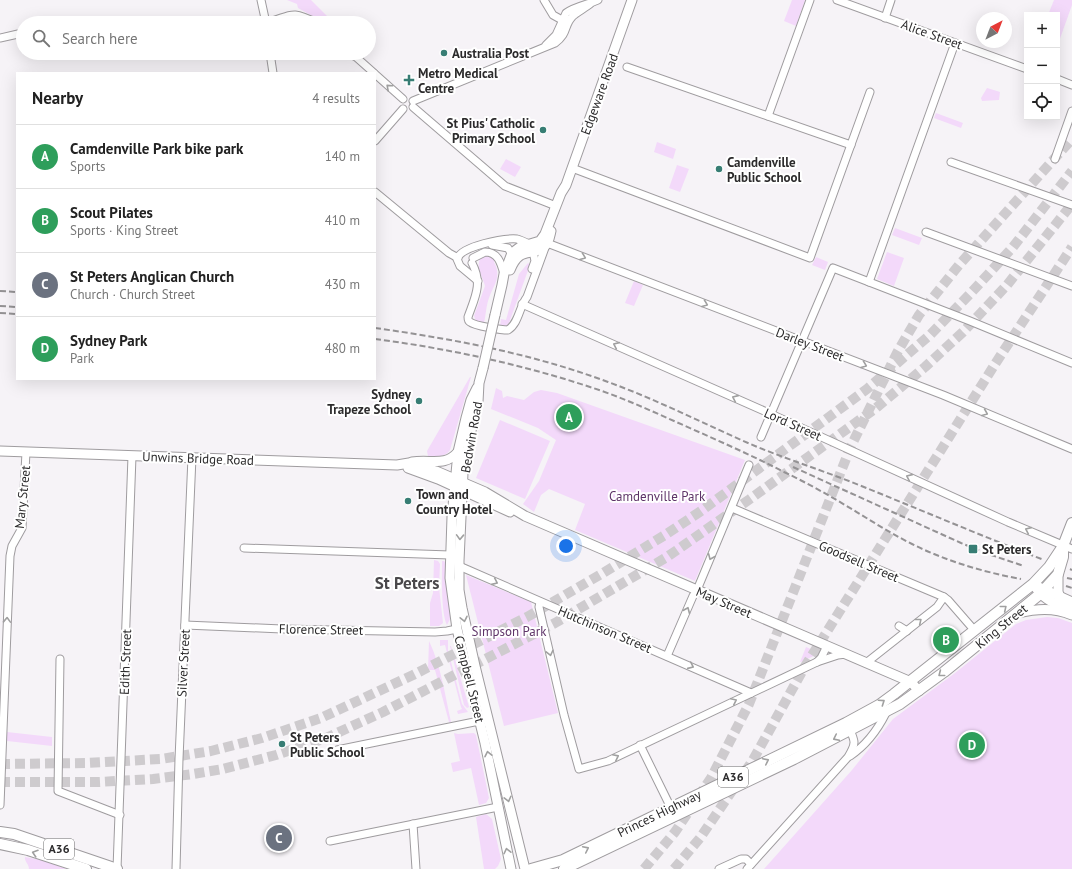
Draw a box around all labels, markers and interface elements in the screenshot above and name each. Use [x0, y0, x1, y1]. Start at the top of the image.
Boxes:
north arrow [976, 12, 1012, 48]
map controls [1024, 12, 1060, 120]
button: + [1024, 12, 1060, 48]
search box [16, 16, 376, 60]
street label: Alice Street [899, 16, 965, 54]
icon: search [30, 27, 52, 49]
text: Search here [62, 29, 138, 48]
place label: Australia Post [452, 45, 529, 62]
marker: Australia Post [439, 48, 449, 58]
button: − [1024, 48, 1060, 84]
street label: Edgeware Road [577, 51, 622, 137]
place label: Metro Medical Centre [418, 65, 498, 97]
marker: Metro Medical Centre [403, 74, 415, 86]
one-way arrow [386, 84, 394, 91]
button: locate [1024, 84, 1060, 120]
text: Nearby [32, 87, 83, 109]
text: 4 results [312, 90, 360, 107]
place label: St Pius' Catholic Primary School [447, 115, 535, 147]
marker: St Pius' Catholic Primary School [538, 125, 548, 135]
text: Camdenville Park bike park [70, 139, 243, 158]
text: A [41, 148, 49, 165]
text: 140 m [325, 148, 360, 165]
place label: Camdenville Public School [727, 154, 802, 186]
text: Sports [70, 158, 106, 175]
marker: Camdenville Public School [714, 164, 724, 174]
text: Scout Pilates [70, 203, 153, 222]
text: B [41, 212, 49, 229]
text: 410 m [325, 212, 360, 229]
text: Sports · King Street [70, 222, 178, 239]
one-way arrow [580, 253, 587, 261]
text: St Peters Anglican Church [70, 267, 234, 286]
text: C [41, 276, 49, 293]
text: 430 m [325, 276, 360, 293]
text: Church · Church Street [70, 286, 195, 303]
one-way arrow [701, 299, 708, 307]
street label: Darley Street [773, 324, 847, 365]
text: Sydney Park [70, 331, 147, 350]
text: D [41, 340, 49, 357]
text: 480 m [325, 340, 360, 357]
one-way arrow [613, 342, 621, 350]
text: Park [70, 350, 94, 367]
one-way arrow [860, 361, 867, 369]
place label: Sydney Trapeze School [327, 386, 412, 418]
one-way arrow [731, 395, 739, 403]
marker: Sydney Trapeze School [414, 396, 424, 406]
street label: Bedwin Road [457, 400, 486, 474]
pin: A [556, 402, 582, 432]
street label: Lord Street [761, 404, 825, 445]
one-way arrow [981, 408, 988, 416]
street label: Unwins Bridge Road [142, 448, 254, 469]
street label: Mary Street [11, 464, 34, 529]
one-way arrow [906, 474, 914, 482]
place label: Town and Country Hotel [416, 486, 493, 518]
park label: Camdenville Park [609, 488, 706, 505]
marker: Town and Country Hotel [403, 496, 413, 506]
one-way arrow [1024, 527, 1031, 535]
one-way arrow [456, 534, 464, 540]
your location [556, 536, 576, 556]
street label: Goodsell Street [816, 537, 902, 586]
place label: St Peters [982, 541, 1032, 558]
marker: St Peters [967, 543, 979, 555]
one-way arrow [707, 554, 715, 561]
district label: St Peters [375, 572, 439, 594]
one-way arrow [490, 577, 498, 585]
street label: May Street [693, 583, 755, 622]
street label: King Street [972, 600, 1031, 653]
street label: Hutchinson Street [556, 602, 655, 657]
one-way arrow [999, 605, 1006, 612]
one-way arrow [682, 606, 690, 614]
one-way arrow [459, 616, 467, 622]
one-way arrow [3, 617, 12, 623]
one-way arrow [914, 619, 921, 626]
street label: Florence Street [279, 620, 364, 639]
park label: Simpson Park [472, 623, 547, 640]
pin: B [933, 625, 959, 655]
street label: Edith Street [116, 628, 135, 695]
street label: Silver Street [173, 628, 194, 697]
street label: Campbell Street [450, 634, 489, 725]
one-way arrow [545, 650, 553, 656]
one-way arrow [688, 662, 695, 670]
one-way arrow [939, 669, 946, 676]
one-way arrow [729, 698, 737, 706]
one-way arrow [878, 700, 885, 707]
place label: St Peters Public School [290, 729, 365, 761]
pin: D [959, 730, 985, 760]
one-way arrow [833, 733, 840, 741]
marker: St Peters Public School [277, 739, 287, 749]
one-way arrow [484, 751, 492, 758]
one-way arrow [612, 754, 620, 762]
one-way arrow [762, 758, 769, 766]
road number: A36 [718, 767, 748, 787]
street label: Princes Highway [614, 786, 704, 841]
one-way arrow [504, 796, 512, 802]
pin: C [266, 823, 292, 853]
road number: A36 [44, 839, 74, 859]
one-way arrow [582, 846, 589, 854]
one-way arrow [503, 848, 511, 854]
one-way arrow [32, 849, 39, 858]

